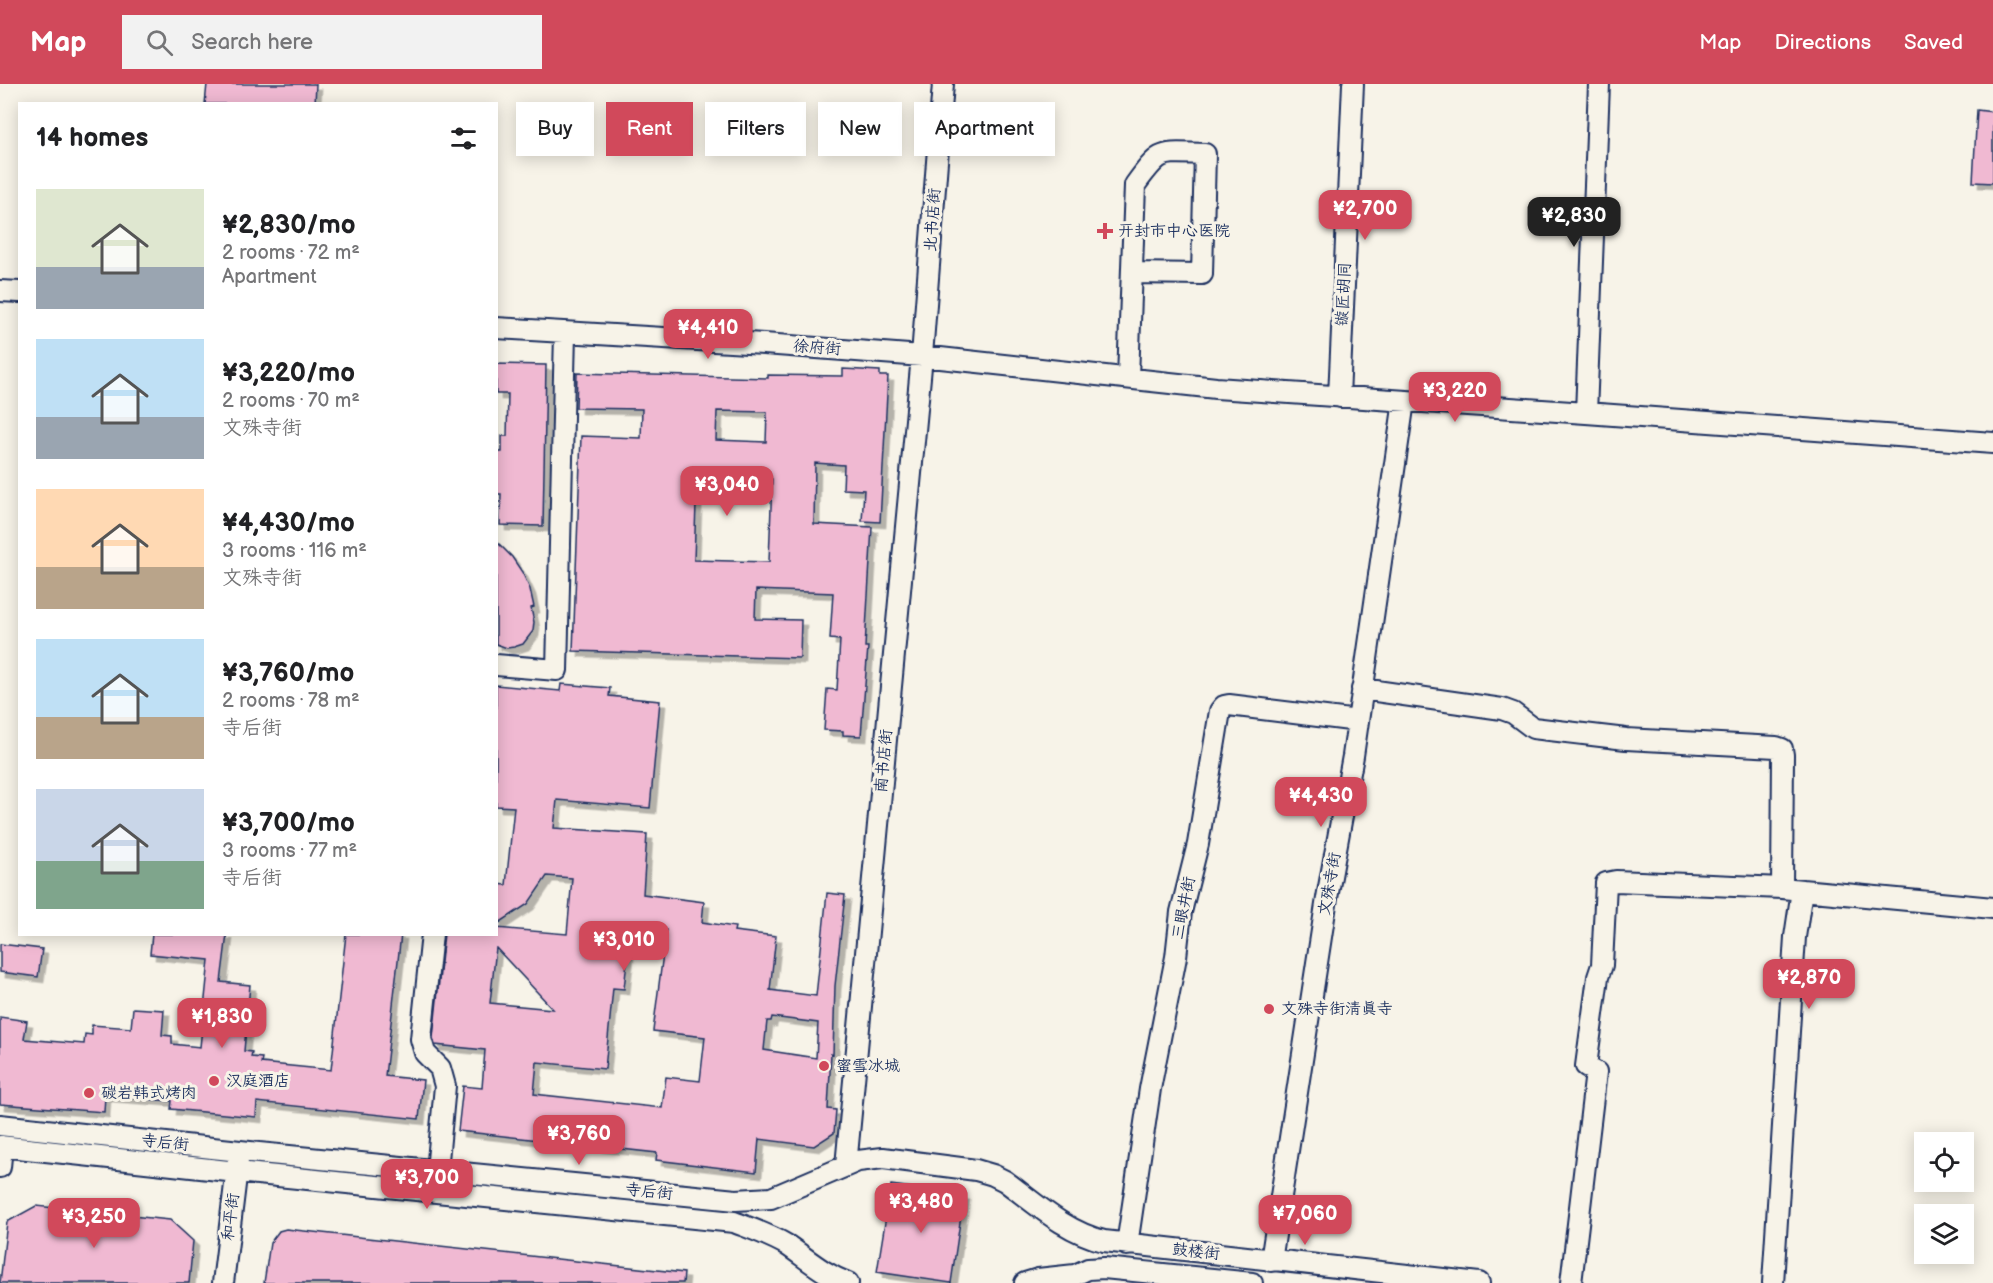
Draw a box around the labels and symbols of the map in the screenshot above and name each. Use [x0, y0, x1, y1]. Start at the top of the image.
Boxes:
street label: 北书店街 [921, 187, 945, 253]
pin: ¥2,700 [1316, 190, 1414, 241]
pin: ¥2,830 [1525, 197, 1623, 248]
marker: 开封市中心医院 [1096, 222, 1114, 240]
place label: 开封市中心医院 [1118, 222, 1230, 241]
street label: 镟匠胡同 [1333, 262, 1355, 326]
pin: ¥4,410 [659, 309, 757, 360]
street label: 徐府街 [792, 337, 842, 359]
pin: ¥3,220 [1406, 372, 1504, 423]
pin: ¥3,040 [678, 466, 776, 517]
street label: 南书店街 [872, 728, 896, 794]
pin: ¥4,430 [1272, 777, 1370, 828]
street label: 文殊寺街 [1315, 851, 1345, 917]
street label: 三眼井街 [1169, 875, 1199, 941]
pin: ¥3,010 [575, 921, 673, 972]
pin: ¥2,870 [1760, 959, 1858, 1010]
pin: ¥1,830 [173, 998, 271, 1049]
place label: 文殊寺街清真寺 [1281, 1000, 1393, 1019]
marker: 文殊寺街清真寺 [1262, 1002, 1276, 1016]
place label: 蜜雪冰城 [836, 1057, 900, 1076]
marker: 蜜雪冰城 [817, 1059, 831, 1073]
place label: 汉庭酒店 [226, 1072, 290, 1091]
marker: 汉庭酒店 [207, 1074, 221, 1088]
place label: 碳岩韩式烤肉 [101, 1084, 197, 1103]
marker: 碳岩韩式烤肉 [82, 1086, 96, 1100]
pin: ¥3,760 [530, 1115, 628, 1166]
street label: 寺后街 [140, 1131, 190, 1155]
pin: ¥3,700 [378, 1159, 476, 1210]
street label: 寺后街 [624, 1180, 674, 1204]
pin: ¥3,480 [872, 1183, 970, 1234]
street label: 和平街 [219, 1192, 243, 1242]
pin: ¥7,060 [1256, 1195, 1354, 1246]
pin: ¥3,250 [45, 1198, 143, 1249]
street label: 鼓楼街 [1171, 1240, 1221, 1264]

